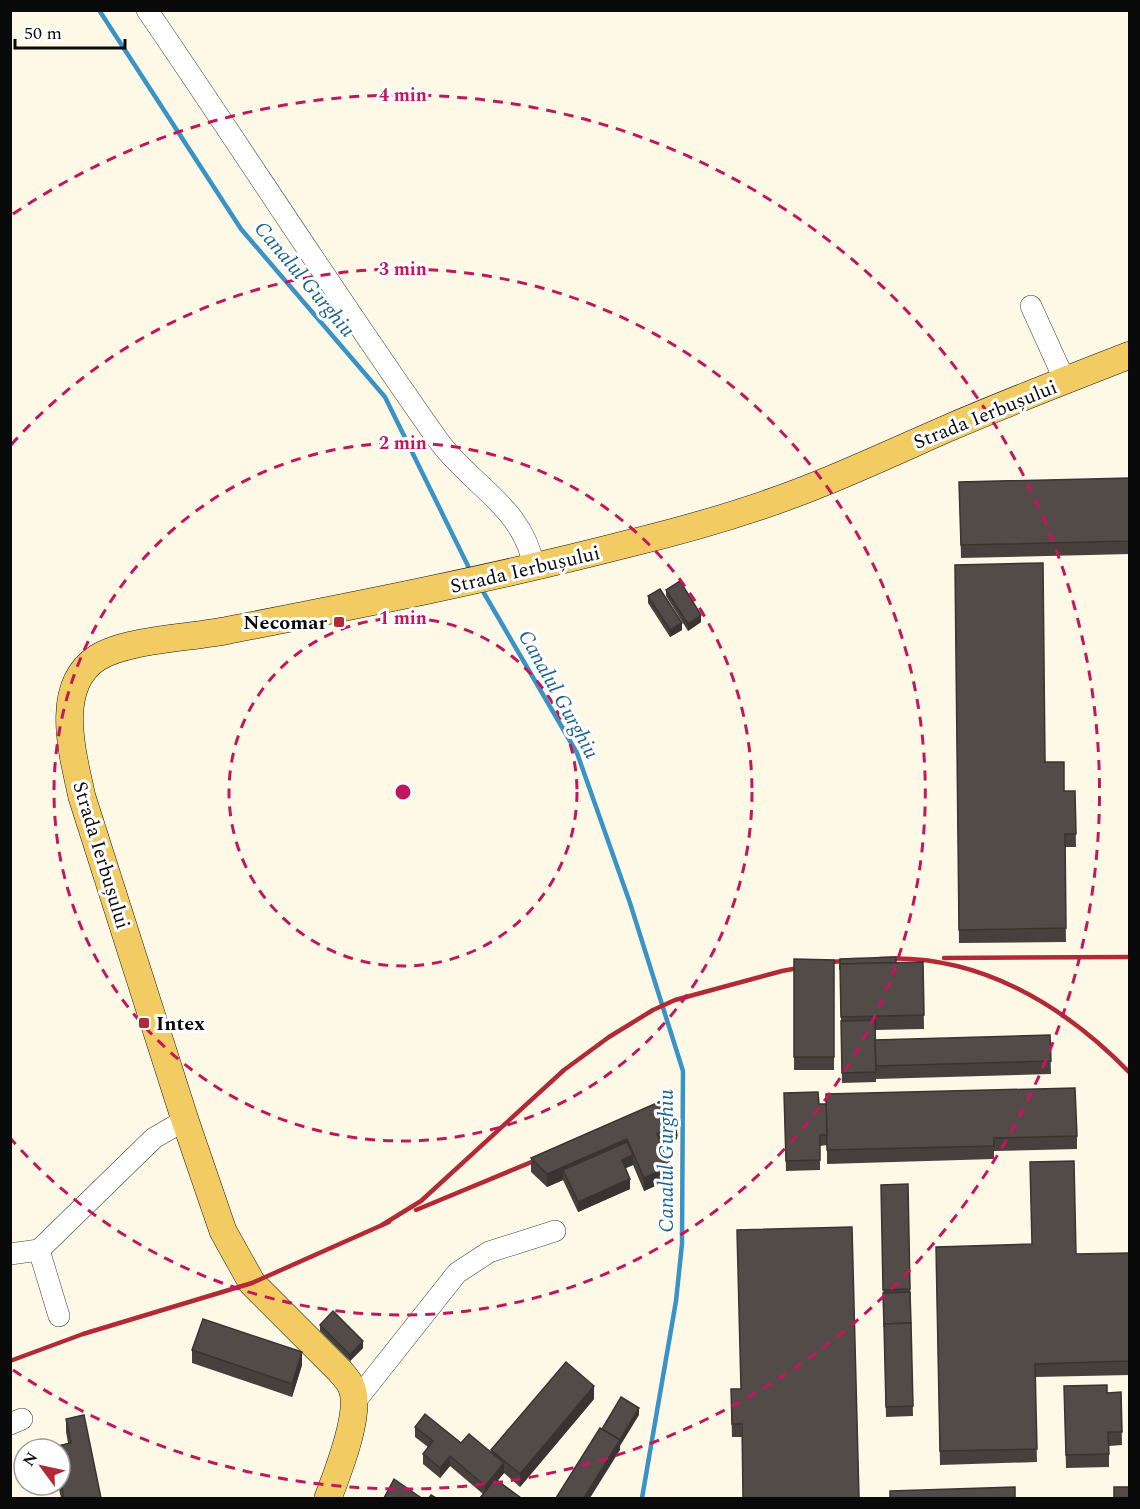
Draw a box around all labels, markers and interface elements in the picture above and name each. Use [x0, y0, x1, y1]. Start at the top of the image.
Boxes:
scale bar [15, 12, 124, 50]
text: 50 m [24, 20, 62, 47]
text: 4 min [379, 82, 427, 109]
water label: Canalul Gurghiu [246, 214, 363, 345]
text: 3 min [379, 256, 427, 283]
street label: Strada Ierbușului [909, 372, 1062, 458]
text: 2 min [379, 430, 427, 457]
street label: Strada Ierbușului [447, 538, 603, 602]
text: 1 min [379, 605, 427, 632]
place label: Necomar [243, 608, 327, 638]
marker: Necomar [332, 615, 346, 629]
water label: Canalul Gurghiu [509, 624, 607, 765]
street label: Strada Ierbușului [64, 778, 138, 933]
centre of rings [393, 782, 413, 802]
place label: Intex [156, 1009, 205, 1039]
marker: Intex [137, 1016, 151, 1030]
water label: Canalul Gurghiu [651, 1089, 683, 1233]
north arrow [12, 1437, 72, 1497]
text: N [17, 1447, 44, 1471]

